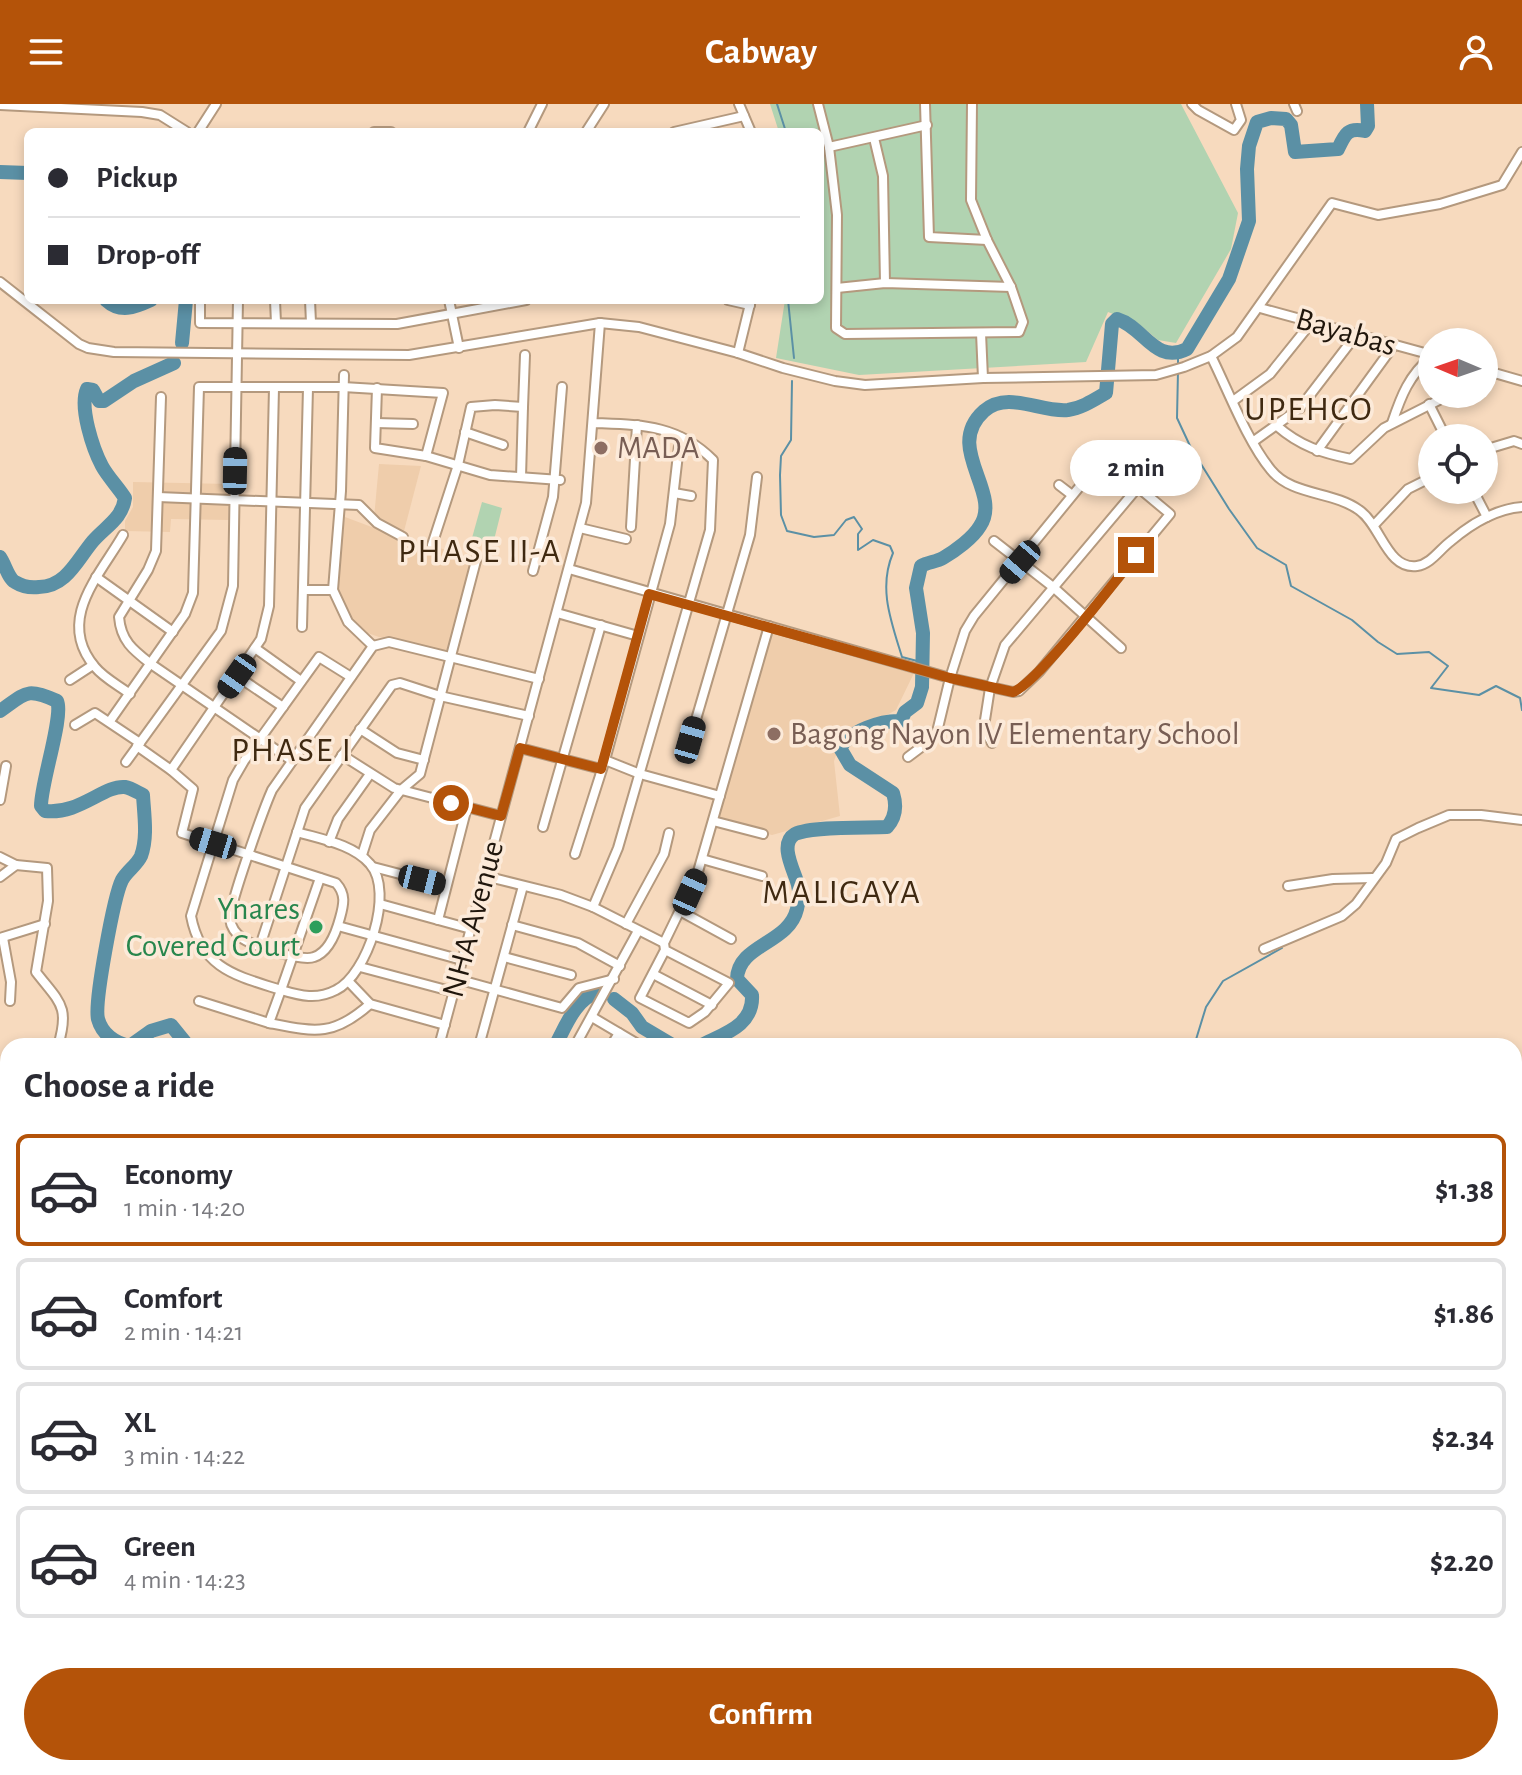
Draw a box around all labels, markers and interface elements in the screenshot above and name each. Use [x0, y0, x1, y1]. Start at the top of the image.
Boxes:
icon: menu [24, 30, 68, 74]
icon: person [1454, 30, 1498, 74]
text: Cabway [705, 34, 817, 70]
text: Pickup [96, 163, 178, 193]
text: Drop-off [96, 240, 199, 270]
street label: Bayabas [1292, 302, 1400, 362]
north arrow [1418, 328, 1498, 408]
map controls [1418, 328, 1498, 504]
district label: UPEHCO [1244, 393, 1374, 427]
button: locate [1418, 424, 1498, 504]
place label: MADA [617, 432, 699, 464]
marker: MADA [592, 439, 610, 457]
callout: 2 min [1070, 439, 1202, 495]
car [223, 447, 247, 495]
text: 2 min [1107, 455, 1165, 481]
district label: PHASE II-A [398, 535, 562, 569]
car [995, 536, 1045, 588]
route end [1118, 537, 1154, 573]
car [213, 649, 261, 703]
car [672, 714, 708, 766]
place label: Bagong Nayon IV Elementary School [790, 718, 1240, 750]
marker: Bagong Nayon IV Elementary School [765, 725, 783, 743]
district label: PHASE I [231, 734, 353, 768]
route start [433, 785, 469, 821]
car [187, 825, 239, 861]
street label: NHA Avenue [437, 837, 509, 1001]
car [396, 863, 448, 897]
car [669, 865, 711, 919]
district label: MALIGAYA [762, 876, 922, 910]
place label: Ynares Covered Court [126, 893, 300, 962]
marker: Ynares Covered Court [307, 918, 325, 936]
text: Choose a ride [24, 1068, 214, 1104]
icon: car [28, 1154, 100, 1226]
text: Economy [124, 1160, 233, 1190]
text: $1.38 [1435, 1175, 1494, 1205]
text: 1 min · 14:20 [124, 1195, 245, 1221]
icon: car [28, 1278, 100, 1350]
text: Comfort [124, 1284, 223, 1314]
text: $1.86 [1434, 1299, 1494, 1329]
text: 2 min · 14:21 [124, 1319, 243, 1345]
icon: car [28, 1402, 100, 1474]
text: XL [124, 1408, 156, 1438]
text: $2.34 [1431, 1423, 1494, 1453]
text: 3 min · 14:22 [124, 1443, 245, 1469]
icon: car [28, 1526, 100, 1598]
text: Green [124, 1532, 196, 1562]
text: $2.20 [1430, 1547, 1494, 1577]
text: 4 min · 14:23 [124, 1567, 246, 1593]
button: Confirm [24, 1668, 1498, 1760]

